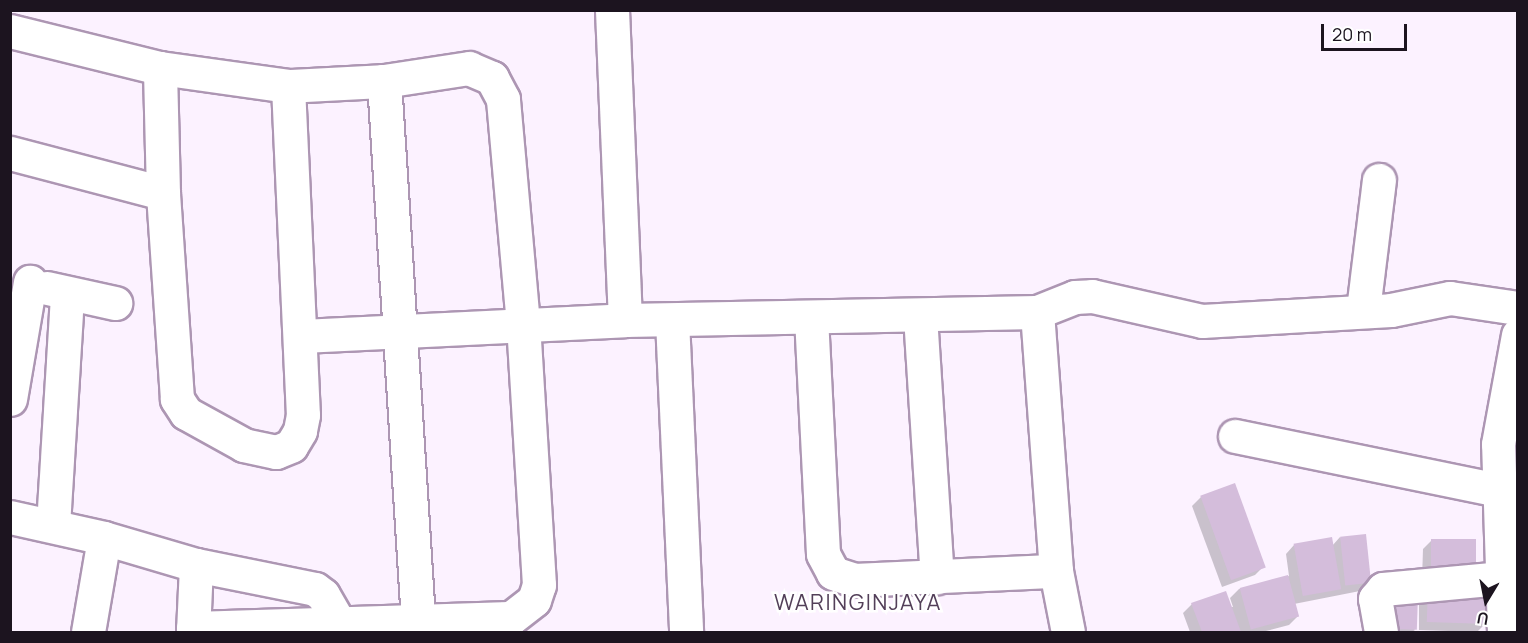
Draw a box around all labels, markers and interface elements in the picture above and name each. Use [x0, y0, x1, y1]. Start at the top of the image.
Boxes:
scale bar [1324, 12, 1410, 50]
text: 20 m [1332, 22, 1372, 46]
north arrow [1456, 571, 1516, 631]
district label: WARINGINJAYA [774, 590, 942, 616]
text: U [1475, 607, 1490, 631]

